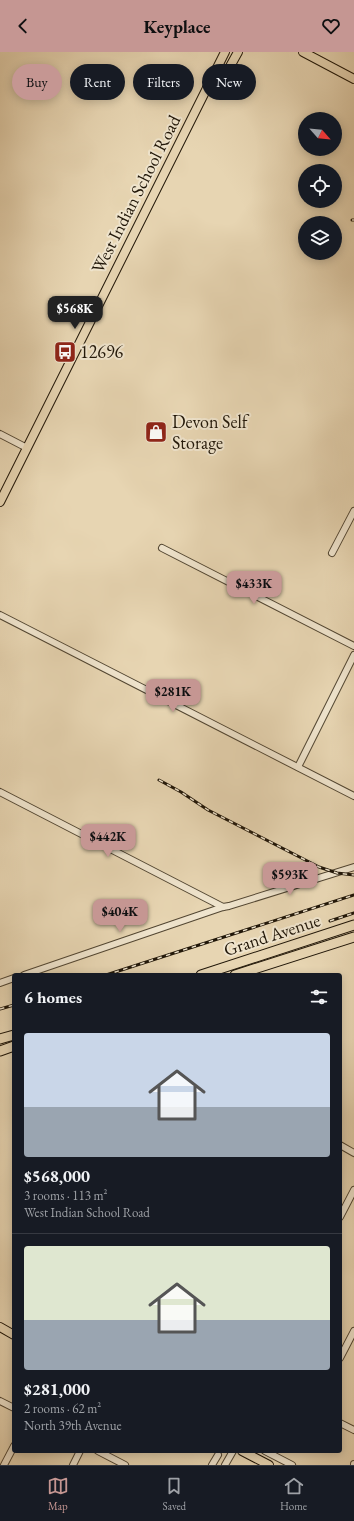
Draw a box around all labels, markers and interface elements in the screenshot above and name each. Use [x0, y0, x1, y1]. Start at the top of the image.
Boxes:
icon: back [12, 15, 34, 37]
text: Keyplace [143, 15, 211, 38]
icon: heart [320, 15, 342, 37]
chip: Buy [12, 64, 62, 100]
chip: Rent [70, 64, 125, 100]
chip: Filters [133, 64, 194, 100]
chip: New [202, 64, 256, 100]
street label: West Indian School Road [86, 110, 186, 277]
north arrow [298, 112, 342, 156]
map controls [298, 112, 342, 260]
button: locate [298, 164, 342, 208]
button: layers [298, 216, 342, 260]
pin: $568K [47, 296, 103, 330]
text: $568K [57, 300, 93, 317]
bus stop icon: 12696 [52, 339, 78, 365]
place label: 12696 [80, 340, 124, 363]
place label: Devon Self Storage [172, 410, 250, 454]
shop icon: Devon Self Storage [143, 419, 169, 445]
pin: $433K [226, 571, 282, 605]
text: $433K [236, 575, 272, 592]
pin: $281K [145, 679, 201, 713]
text: $281K [155, 683, 191, 700]
pin: $442K [80, 824, 136, 858]
text: $442K [90, 828, 126, 845]
pin: $593K [262, 862, 318, 896]
text: $593K [272, 866, 308, 883]
pin: $404K [92, 899, 148, 933]
text: $404K [102, 903, 138, 920]
street label: Grand Avenue [221, 908, 323, 961]
text: 6 homes [24, 986, 82, 1008]
icon: filters [308, 986, 330, 1008]
icon: home [141, 1059, 213, 1131]
text: $568,000 [24, 1165, 90, 1187]
text: 3 rooms · 113 m² [24, 1187, 108, 1204]
text: West Indian School Road [24, 1204, 150, 1221]
icon: home [141, 1272, 213, 1344]
text: $281,000 [24, 1378, 90, 1400]
text: 2 rooms · 62 m² [24, 1400, 101, 1417]
text: North 39th Avenue [24, 1417, 122, 1434]
tab: Map [47, 1475, 69, 1513]
tab: Saved [163, 1475, 186, 1513]
tab: Home [280, 1475, 307, 1513]

